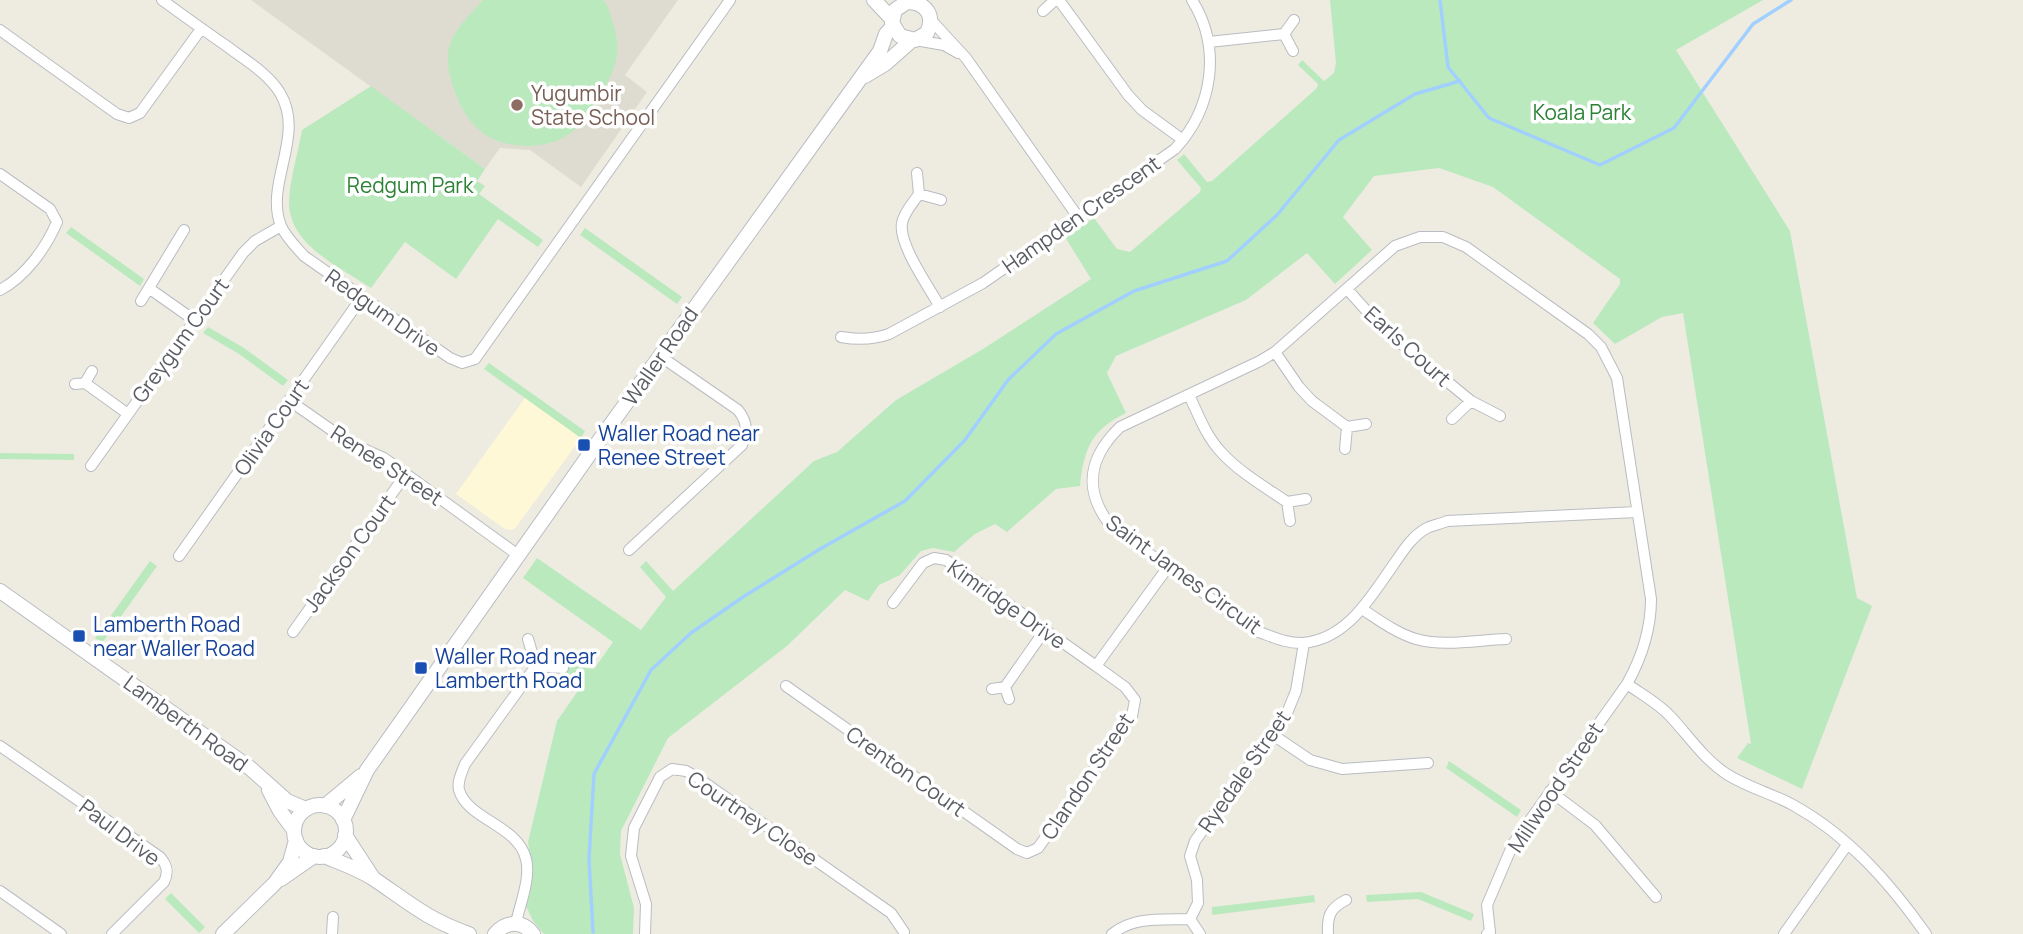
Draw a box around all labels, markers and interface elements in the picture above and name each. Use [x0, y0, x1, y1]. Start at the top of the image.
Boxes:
place label: Yugumbir State School [531, 79, 655, 131]
marker: Yugumbir State School [509, 97, 525, 113]
park label: Koala Park [1533, 98, 1632, 126]
street label: Hampden Crescent [996, 149, 1166, 279]
park label: Redgum Park [347, 171, 474, 199]
street label: Redgum Drive [320, 262, 446, 362]
street label: Greygum Court [125, 272, 235, 408]
street label: Earls Court [1359, 300, 1457, 392]
street label: Waller Road [616, 301, 704, 411]
street label: Olivia Court [227, 373, 315, 481]
street label: Renee Street [326, 418, 448, 512]
place label: Waller Road near Renee Street [598, 419, 760, 471]
marker: Waller Road near Renee Street [576, 437, 592, 453]
street label: Jackson Court [297, 488, 401, 618]
street label: Saint James Circuit [1101, 508, 1267, 640]
street label: Kimridge Drive [942, 553, 1072, 655]
place label: Lamberth Road near Waller Road [93, 610, 255, 662]
marker: Lamberth Road near Waller Road [71, 628, 87, 644]
place label: Waller Road near Lamberth Road [435, 642, 597, 694]
marker: Waller Road near Lamberth Road [413, 660, 429, 676]
street label: Lamberth Road [118, 668, 254, 778]
street label: Ryedale Street [1191, 704, 1297, 838]
street label: Clandon Street [1034, 707, 1140, 845]
street label: Millwood Street [1501, 716, 1609, 858]
street label: Crenton Court [841, 719, 971, 823]
street label: Courtney Close [682, 764, 824, 872]
street label: Paul Drive [74, 792, 166, 872]

